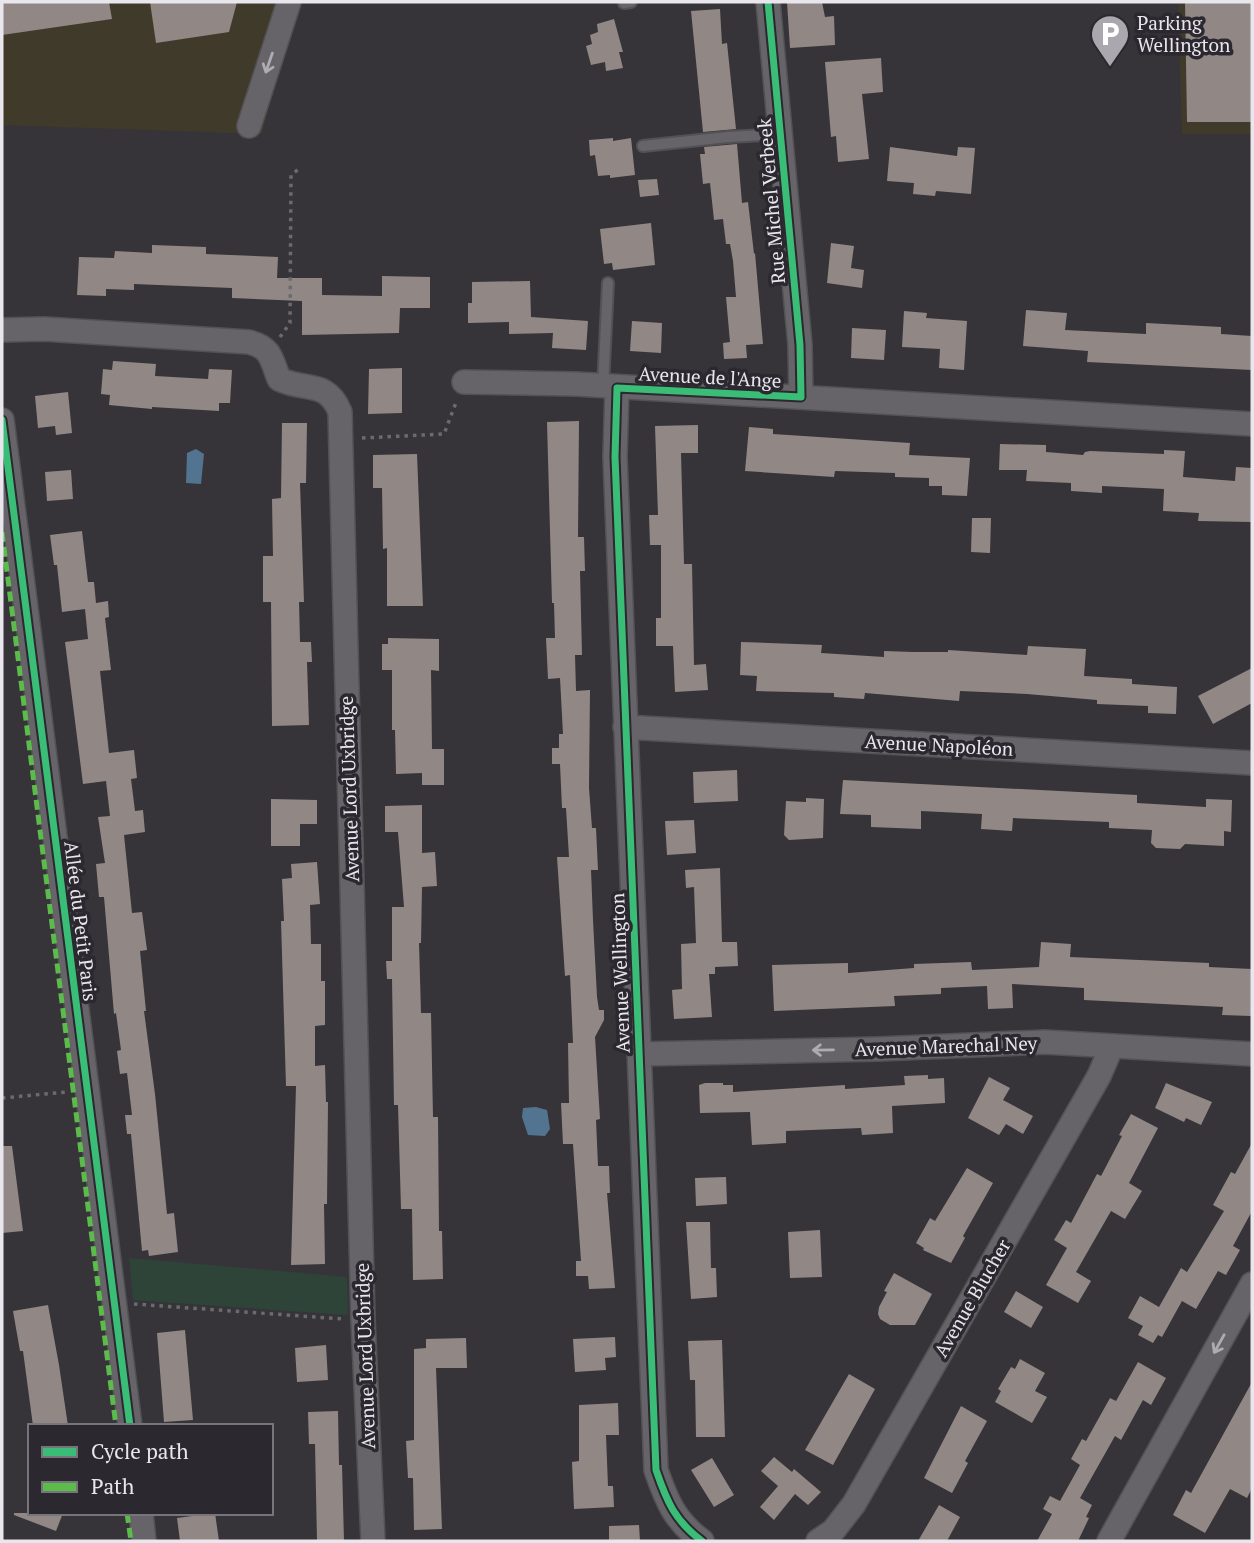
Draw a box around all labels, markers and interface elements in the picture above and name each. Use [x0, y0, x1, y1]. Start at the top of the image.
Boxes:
place label: Parking Wellington [1137, 10, 1230, 57]
parking icon: Parking Wellington [1089, 13, 1131, 68]
one-way arrow [262, 52, 274, 74]
street label: Rue Michel Verbeek [751, 117, 790, 285]
street label: Avenue de l'Ange [638, 360, 782, 393]
street label: Avenue Lord Uxbridge [333, 695, 364, 883]
street label: Avenue Napoléon [864, 728, 1014, 761]
street label: Allée du Petit Paris [59, 839, 104, 1002]
street label: Avenue Wellington [604, 893, 635, 1053]
street label: Avenue Marechal Ney [854, 1030, 1038, 1061]
one-way arrow [812, 1043, 835, 1057]
street label: Avenue Blucher [928, 1234, 1016, 1361]
street label: Avenue Lord Uxbridge [349, 1262, 380, 1450]
one-way arrow [1212, 1333, 1226, 1353]
legend [28, 1424, 273, 1515]
text: Cycle path [91, 1437, 189, 1465]
text: Path [91, 1472, 134, 1500]

